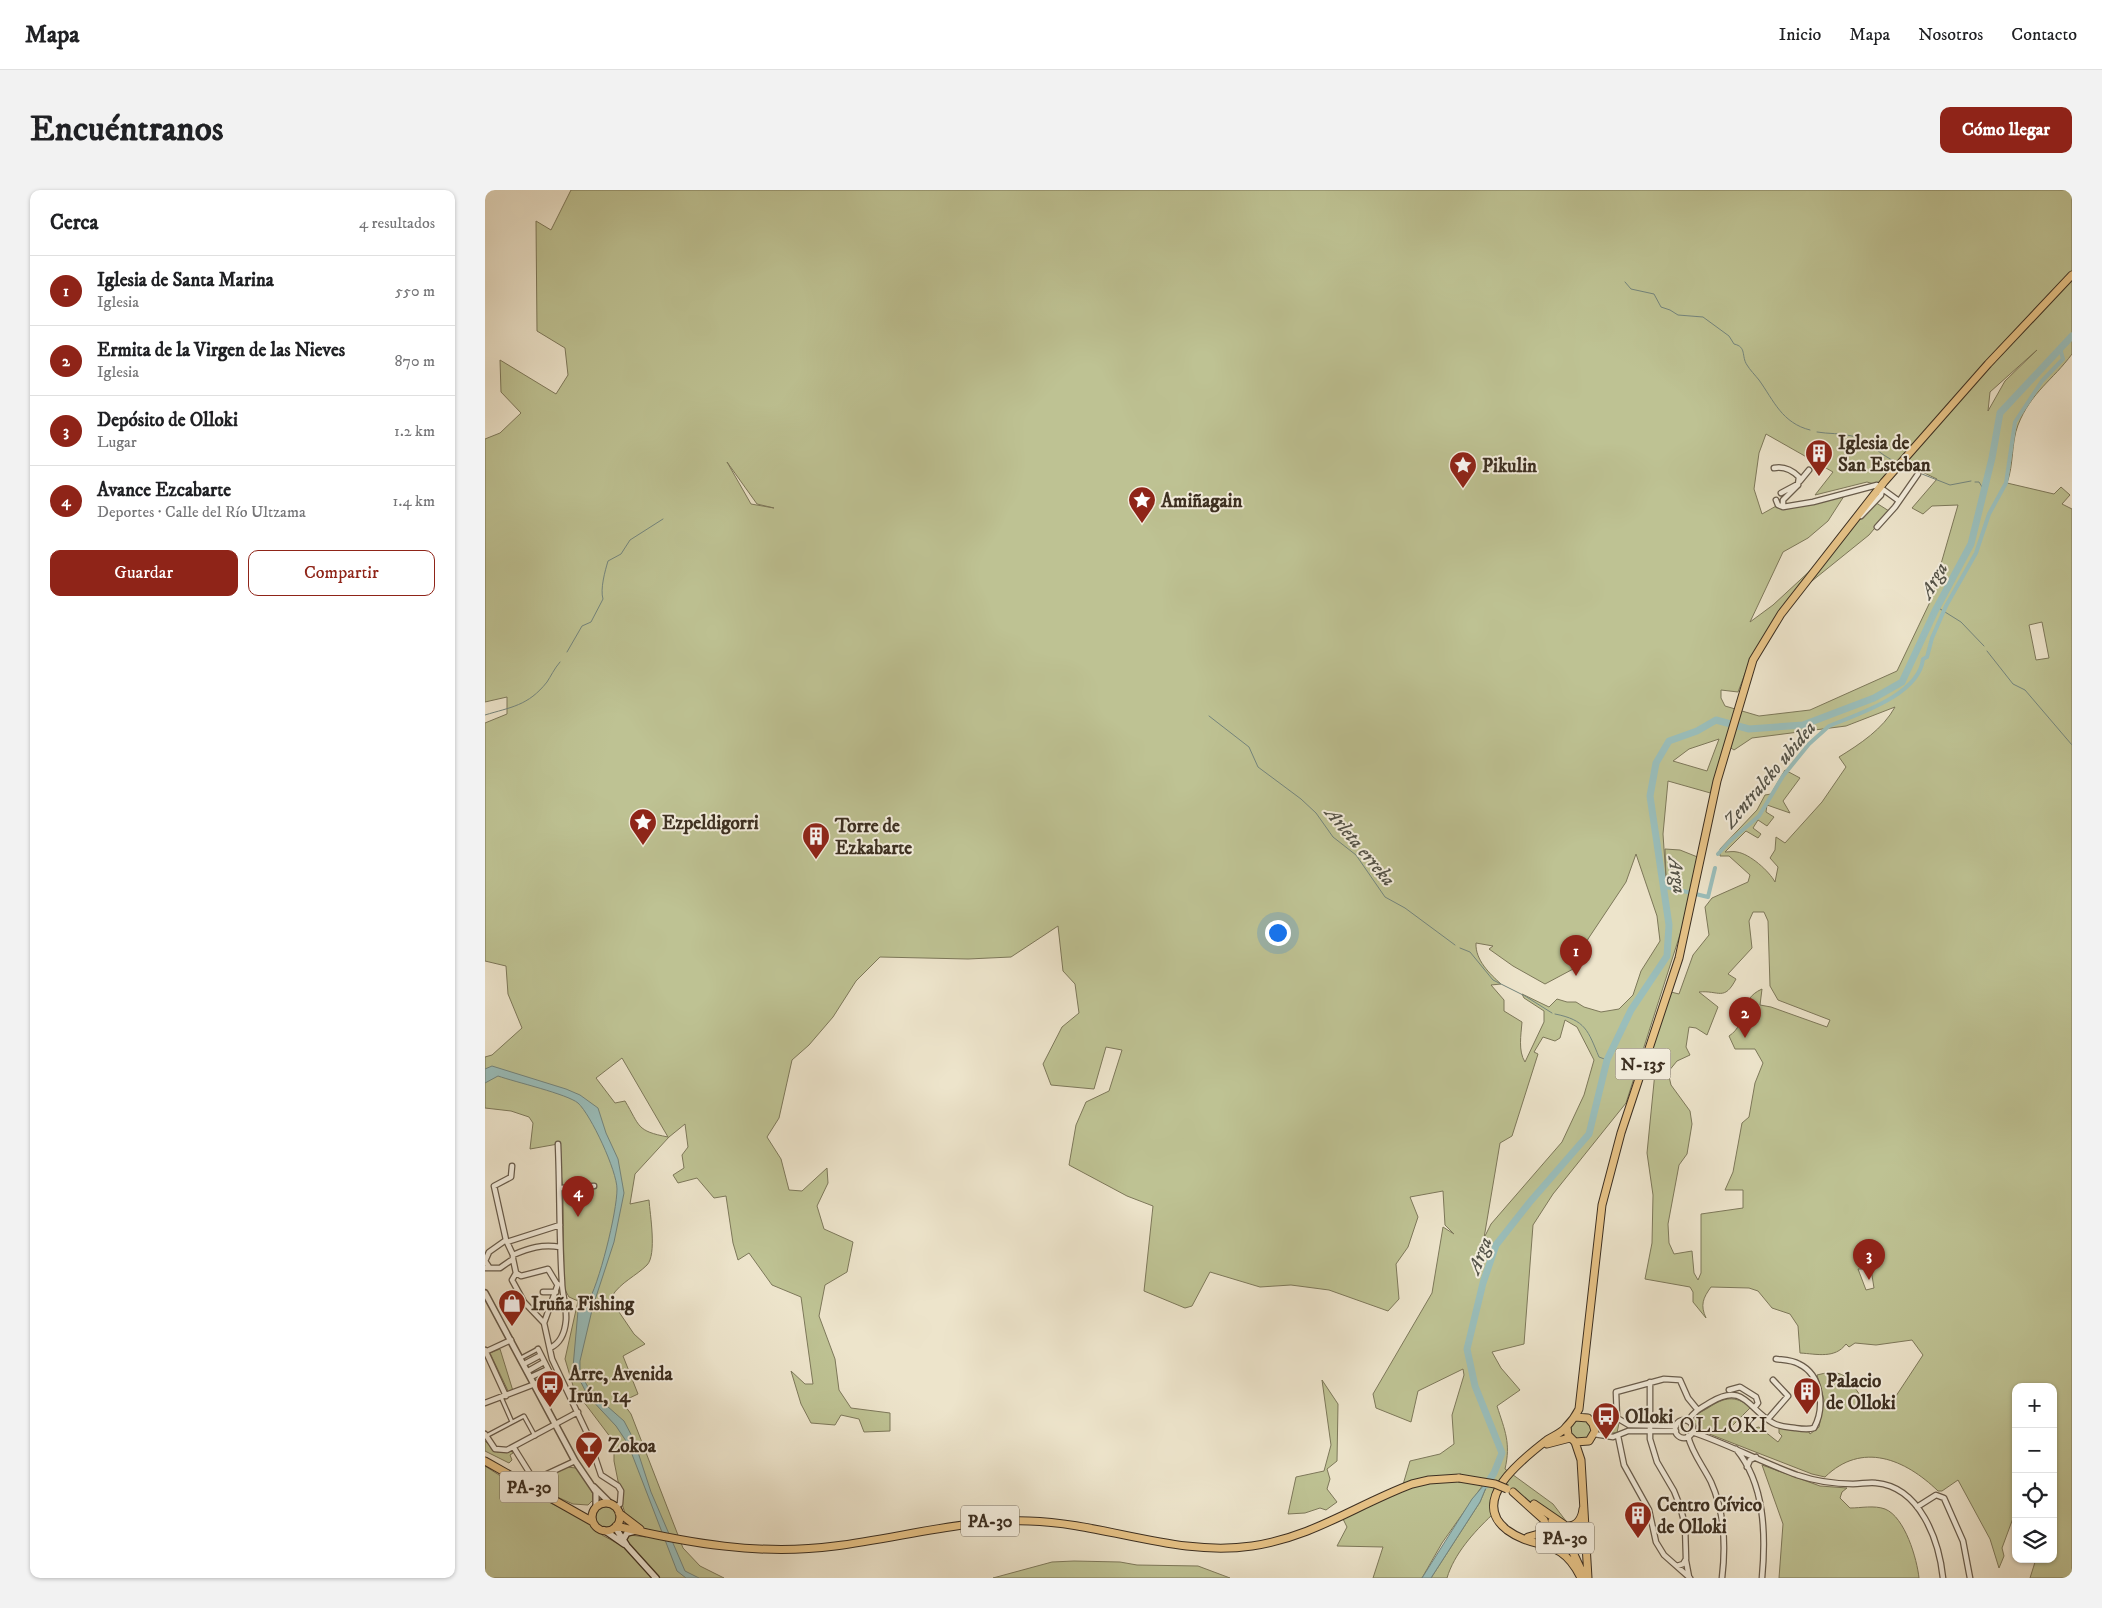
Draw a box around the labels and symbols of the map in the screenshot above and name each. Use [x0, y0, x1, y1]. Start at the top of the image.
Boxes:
place label: Iglesia de San Esteban [1838, 432, 1932, 477]
building icon: Iglesia de San Esteban [1804, 438, 1834, 477]
place icon: Pikulin [1448, 450, 1478, 489]
place label: Pikulin [1482, 455, 1538, 478]
place icon: Amiñagain [1127, 485, 1157, 524]
place label: Amiñagain [1160, 490, 1243, 513]
water label: Arga [1913, 558, 1954, 605]
water label: Zentraleko ubidea [1717, 716, 1822, 834]
water label: Arleta erreka [1318, 800, 1400, 892]
place icon: Ezpeldigorri [628, 807, 658, 846]
place label: Ezpeldigorri [662, 812, 759, 835]
place label: Torre de Ezkabarte [834, 815, 912, 860]
building icon: Torre de Ezkabarte [801, 821, 831, 860]
water label: Arga [1661, 853, 1691, 895]
your location [1265, 920, 1291, 946]
pin: 1 [1560, 935, 1592, 976]
pin: 2 [1729, 997, 1761, 1038]
road number: N-135 [1615, 1049, 1671, 1080]
pin: 4 [562, 1176, 594, 1217]
water label: Arga [1461, 1234, 1499, 1279]
pin: 3 [1853, 1239, 1885, 1280]
shop icon: Iruña Fishing [497, 1288, 527, 1327]
place label: Iruña Fishing [531, 1293, 635, 1316]
place label: Arre, Avenida Irún, 14 [568, 1363, 674, 1408]
bus stop icon: Arre, Avenida Irún, 14 [535, 1369, 565, 1408]
place label: Palacio de Olloki [1826, 1370, 1896, 1415]
building icon: Palacio de Olloki [1792, 1376, 1822, 1415]
bus stop icon: Olloki [1591, 1401, 1621, 1440]
place label: Olloki [1625, 1406, 1673, 1429]
district label: OLLOKI [1680, 1413, 1768, 1439]
bar icon: Zokoa [574, 1430, 604, 1469]
place label: Zokoa [608, 1435, 657, 1458]
road number: PA-30 [500, 1471, 558, 1502]
place label: Centro Cívico de Olloki [1657, 1494, 1762, 1539]
building icon: Centro Cívico de Olloki [1623, 1500, 1653, 1539]
road number: PA-30 [961, 1505, 1019, 1536]
road number: PA-30 [1536, 1522, 1594, 1554]

